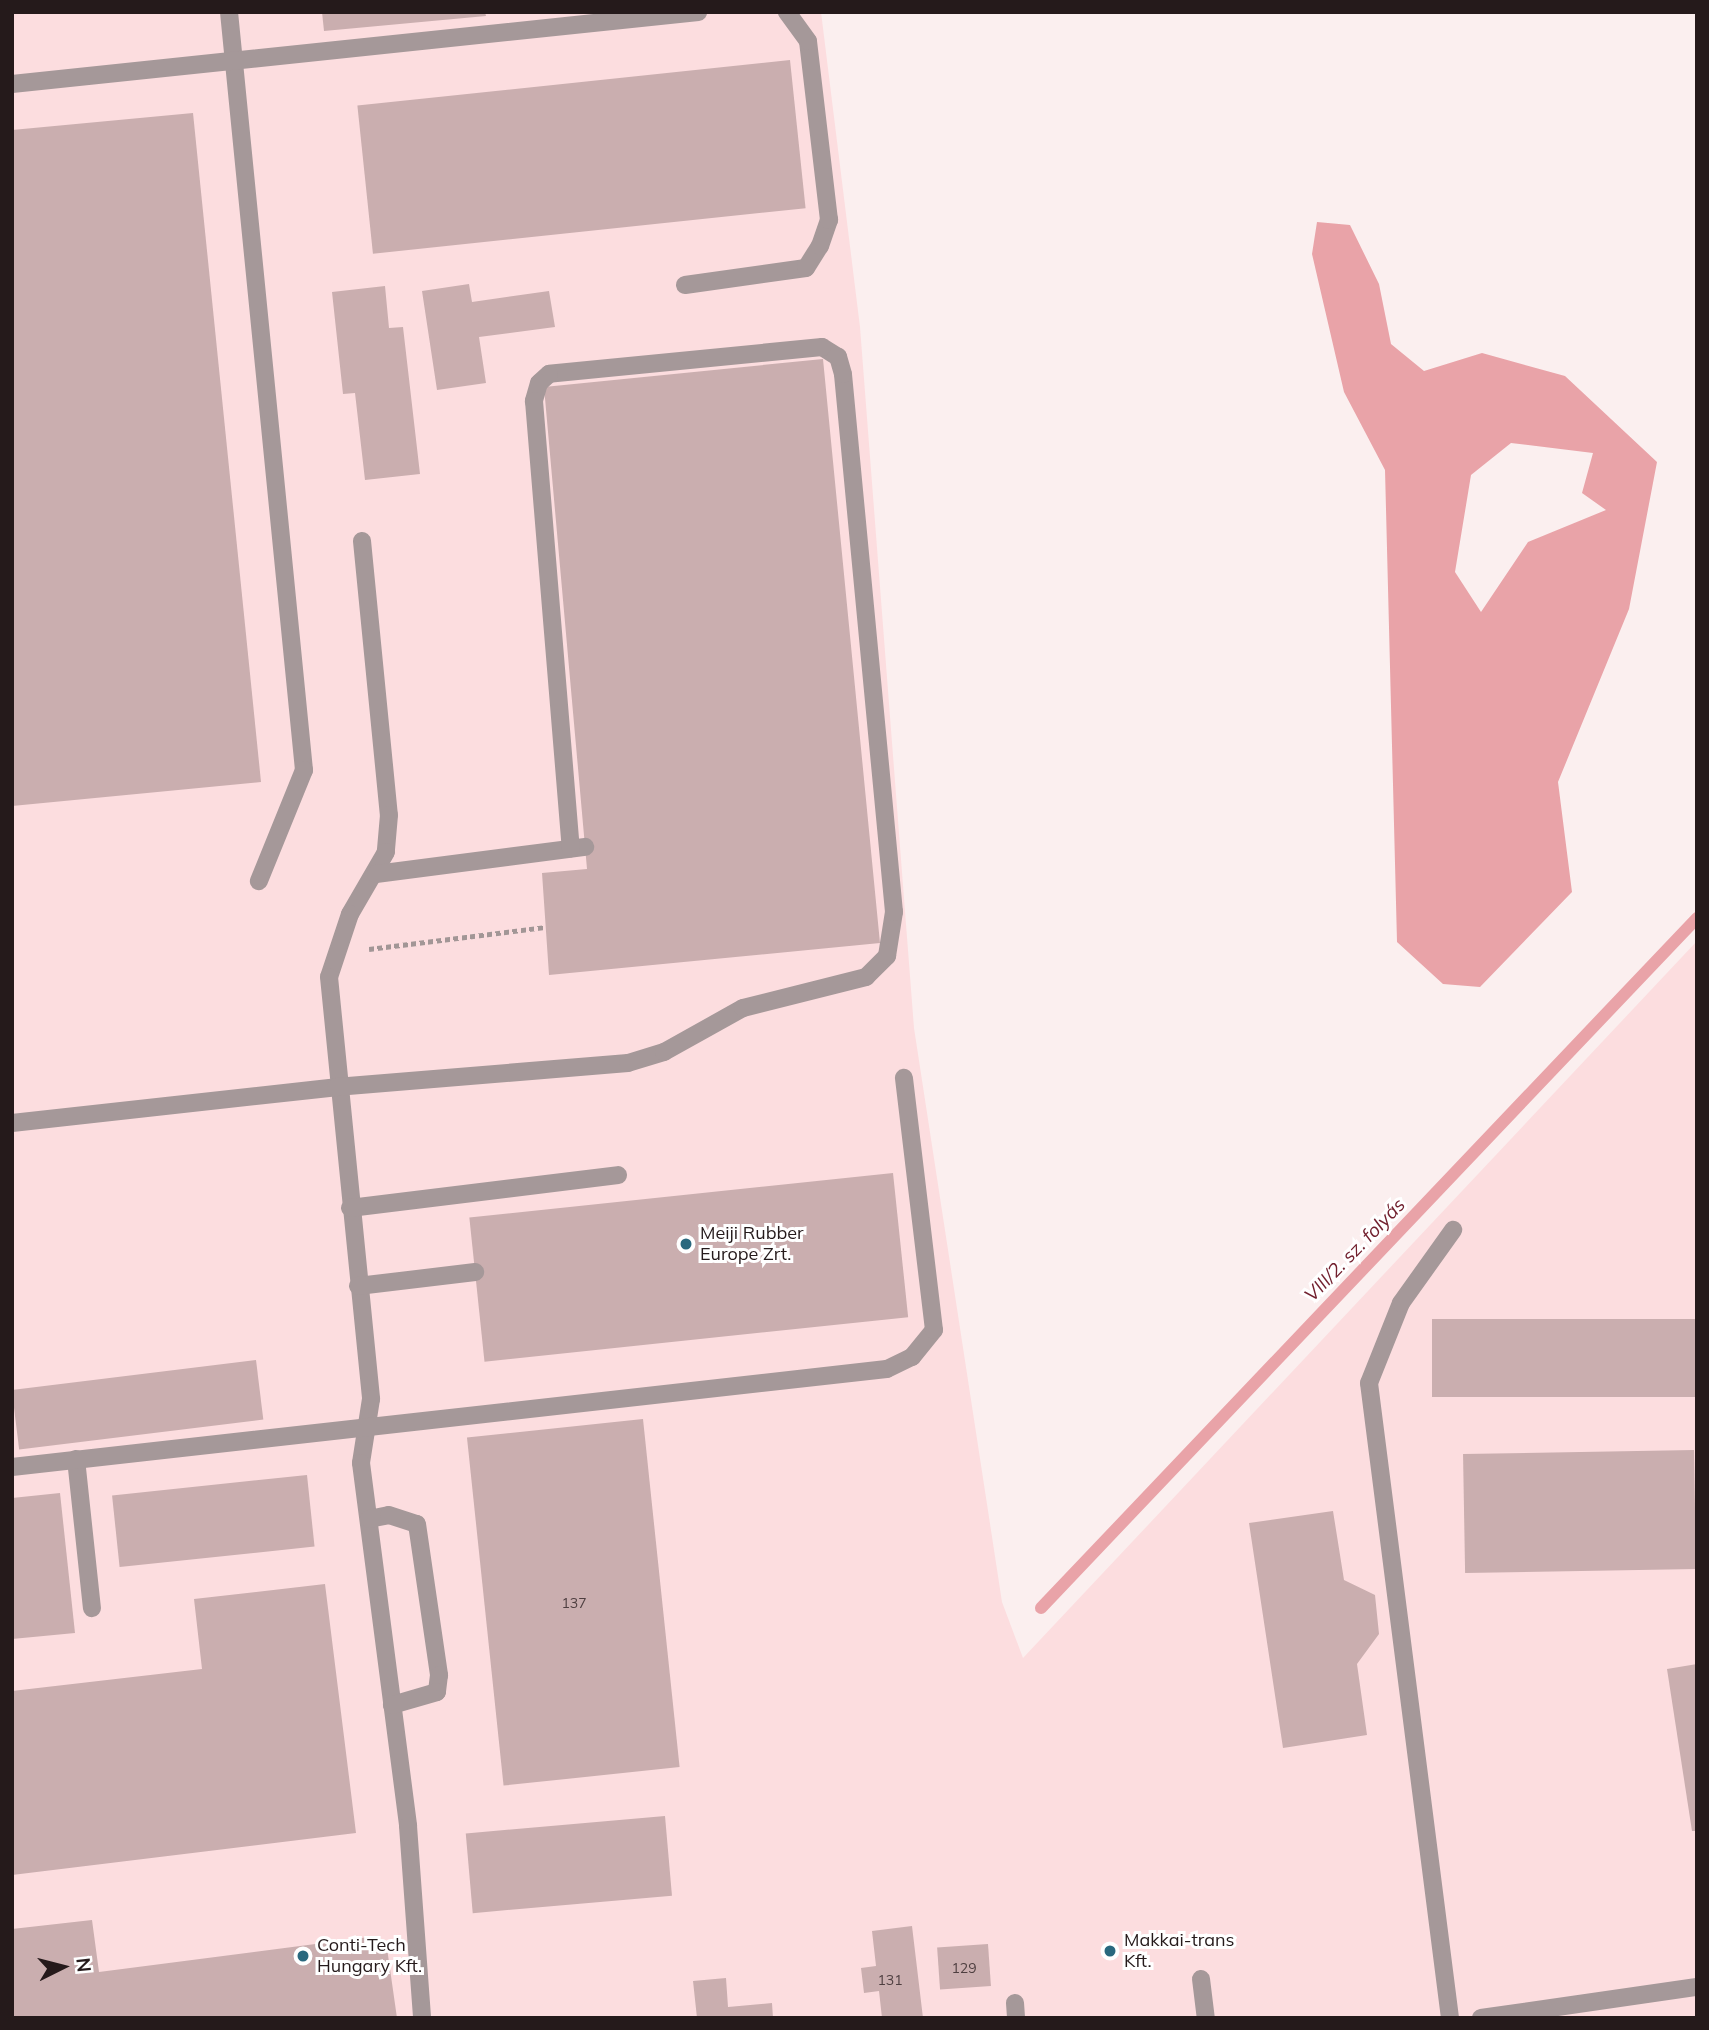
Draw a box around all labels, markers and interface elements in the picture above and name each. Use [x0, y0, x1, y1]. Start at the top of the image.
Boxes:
water label: VIII/2. sz. folyás [1300, 1194, 1410, 1306]
place label: Meiji Rubber Europe Zrt. [700, 1223, 804, 1266]
marker: Meiji Rubber Europe Zrt. [678, 1236, 694, 1252]
house number: 137 [561, 1595, 587, 1611]
place label: Makkai-trans Kft. [1124, 1930, 1235, 1972]
north arrow [28, 1932, 98, 2002]
place label: Conti-Tech Hungary Kft. [317, 1935, 422, 1978]
marker: Makkai-trans Kft. [1102, 1943, 1118, 1959]
marker: Conti-Tech Hungary Kft. [295, 1948, 311, 1964]
text: N [71, 1956, 97, 1973]
house number: 129 [951, 1960, 977, 1976]
house number: 131 [877, 1972, 903, 1988]

